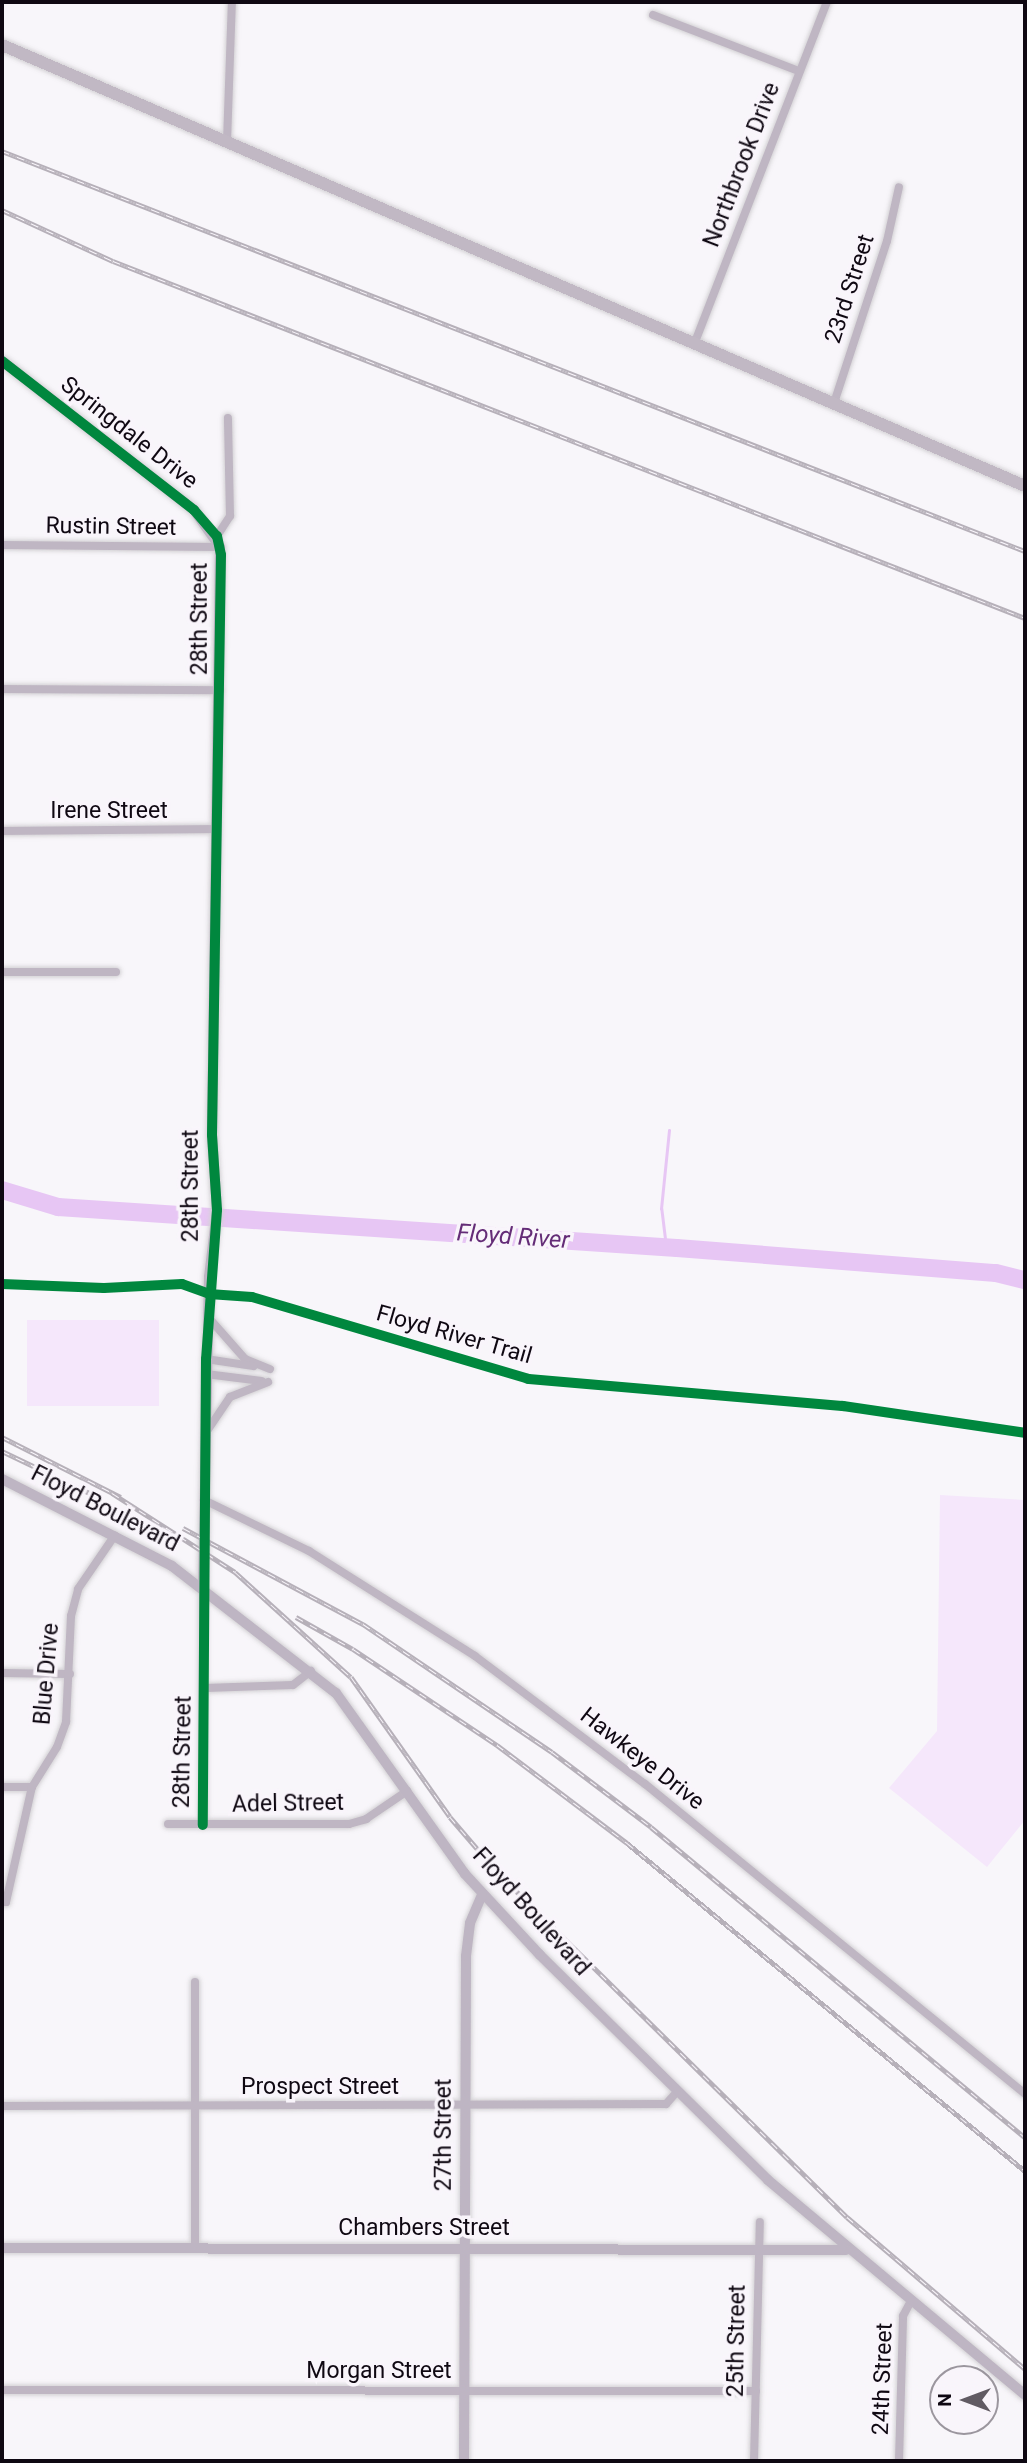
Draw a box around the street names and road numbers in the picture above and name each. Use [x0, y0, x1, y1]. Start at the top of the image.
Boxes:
street label: Northbrook Drive [698, 79, 786, 251]
street label: 23rd Street [819, 231, 881, 347]
street label: Springdale Drive [55, 371, 203, 495]
street label: Rustin Street [45, 512, 177, 542]
street label: 28th Street [186, 563, 214, 675]
street label: Irene Street [50, 797, 168, 825]
street label: 28th Street [177, 1130, 205, 1242]
street label: Floyd River Trail [373, 1300, 535, 1370]
street label: Floyd Boulevard [26, 1460, 184, 1558]
street label: Blue Drive [29, 1622, 65, 1726]
street label: 28th Street [168, 1696, 198, 1808]
street label: Hawkeye Drive [574, 1702, 710, 1816]
street label: Adel Street [232, 1789, 344, 1819]
street label: Floyd Boulevard [466, 1842, 596, 1982]
street label: Prospect Street [241, 2073, 399, 2101]
street label: 27th Street [430, 2079, 458, 2191]
street label: Chambers Street [338, 2214, 510, 2242]
street label: 25th Street [722, 2285, 752, 2397]
street label: 24th Street [867, 2322, 899, 2436]
street label: Morgan Street [306, 2357, 452, 2385]

